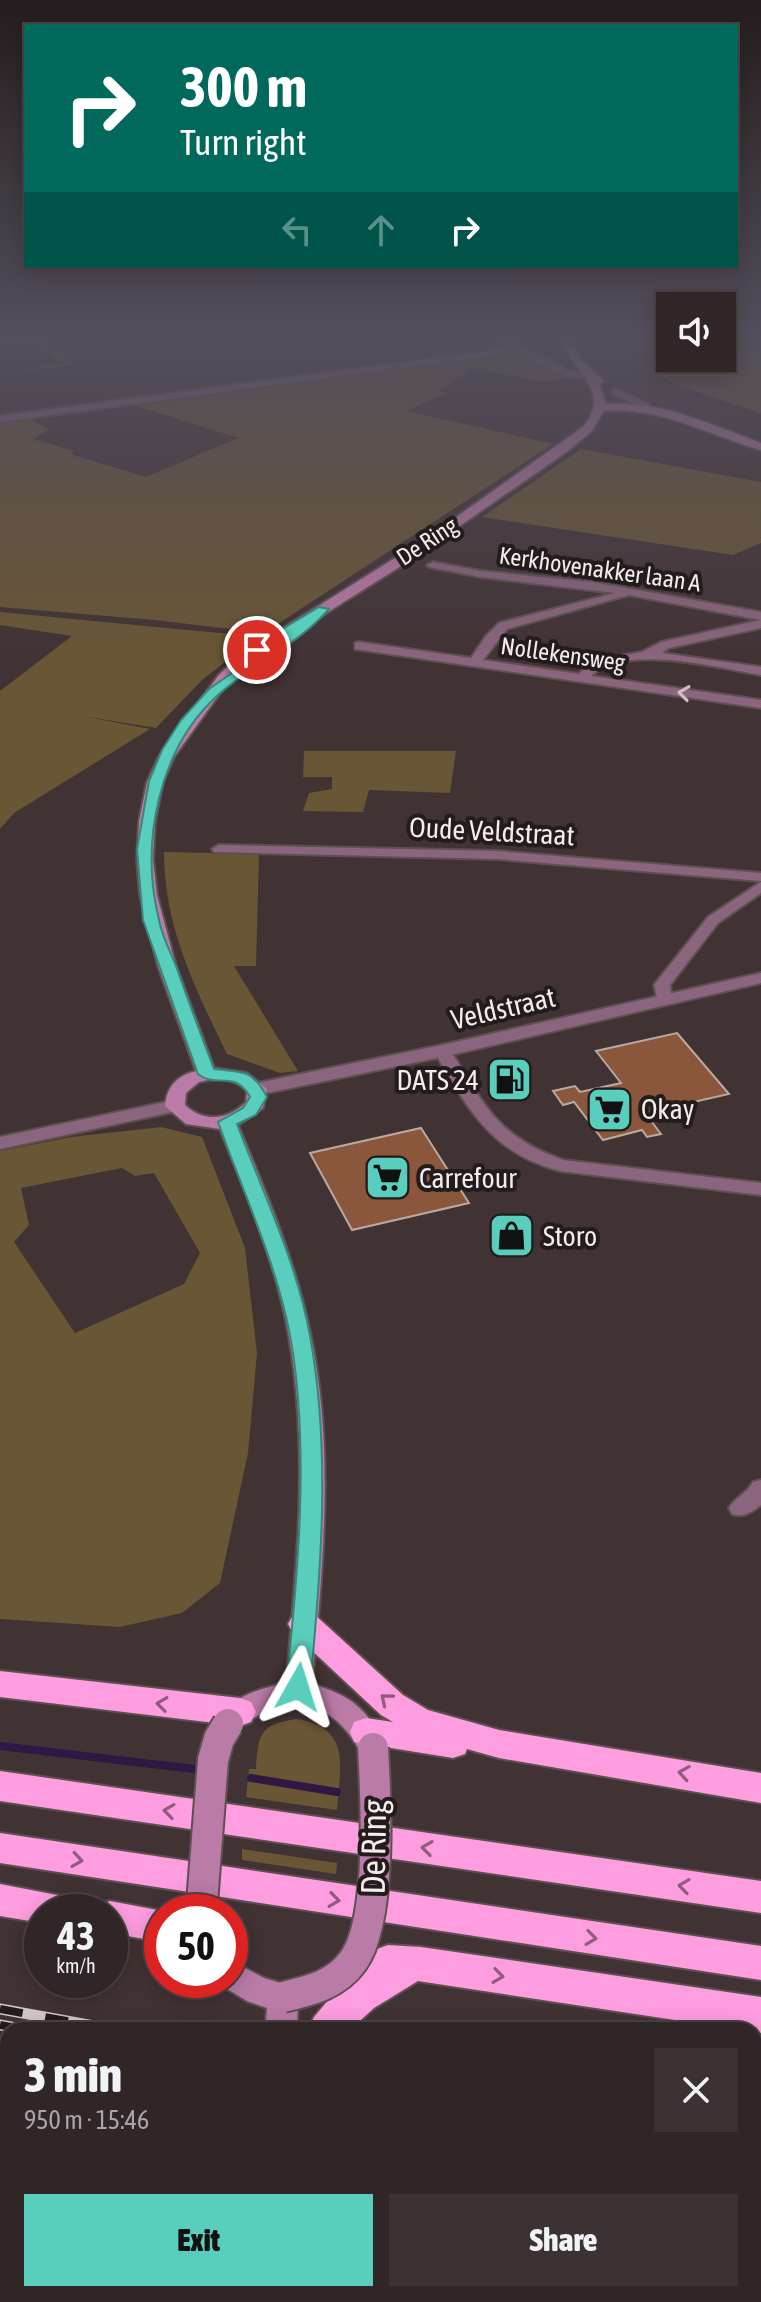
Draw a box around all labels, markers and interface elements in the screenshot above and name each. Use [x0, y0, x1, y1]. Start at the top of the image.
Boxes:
text: 300 m [180, 55, 307, 119]
icon: right [48, 56, 152, 160]
text: Turn right [180, 121, 307, 163]
icon: left [275, 208, 319, 252]
icon: ahead [359, 208, 403, 252]
icon: right [443, 208, 487, 252]
map controls [656, 292, 736, 372]
button: sound [656, 292, 736, 372]
street label: De Ring [392, 511, 463, 571]
street label: Kerkhovenakker laan A [498, 541, 703, 597]
pin [223, 616, 291, 684]
icon: arrive [235, 628, 279, 672]
street label: Nollekensweg [499, 632, 628, 676]
one-way arrow [677, 685, 691, 702]
street label: Oude Veldstraat [409, 811, 575, 851]
street label: Veldstraat [448, 981, 558, 1035]
fuel station icon: DATS 24 [486, 1056, 534, 1104]
place label: DATS 24 [397, 1064, 479, 1096]
supermarket icon: Okay [586, 1085, 634, 1133]
place label: Okay [641, 1093, 694, 1125]
supermarket icon: Carrefour [364, 1154, 412, 1202]
place label: Carrefour [419, 1162, 517, 1194]
shop icon: Storo [488, 1212, 536, 1260]
place label: Storo [543, 1220, 597, 1252]
position arrow [256, 1645, 340, 1729]
one-way arrow [381, 1694, 395, 1709]
one-way arrow [155, 1696, 168, 1713]
one-way arrow [678, 1765, 691, 1782]
street label: De Ring [353, 1799, 393, 1895]
one-way arrow [162, 1803, 176, 1820]
one-way arrow [420, 1840, 433, 1857]
one-way arrow [70, 1851, 84, 1868]
one-way arrow [677, 1878, 691, 1895]
one-way arrow [327, 1891, 341, 1908]
speed limit sign: 50 [144, 1894, 248, 1998]
text: 43 [57, 1913, 95, 1958]
one-way arrow [584, 1929, 598, 1946]
text: km/h [56, 1954, 96, 1977]
one-way arrow [491, 1966, 505, 1983]
text: 3 min [24, 2047, 122, 2102]
button: close [654, 2048, 738, 2132]
text: 950 m · 15:46 [24, 2105, 149, 2135]
button: Exit [24, 2194, 373, 2286]
button: Share [389, 2194, 738, 2286]

